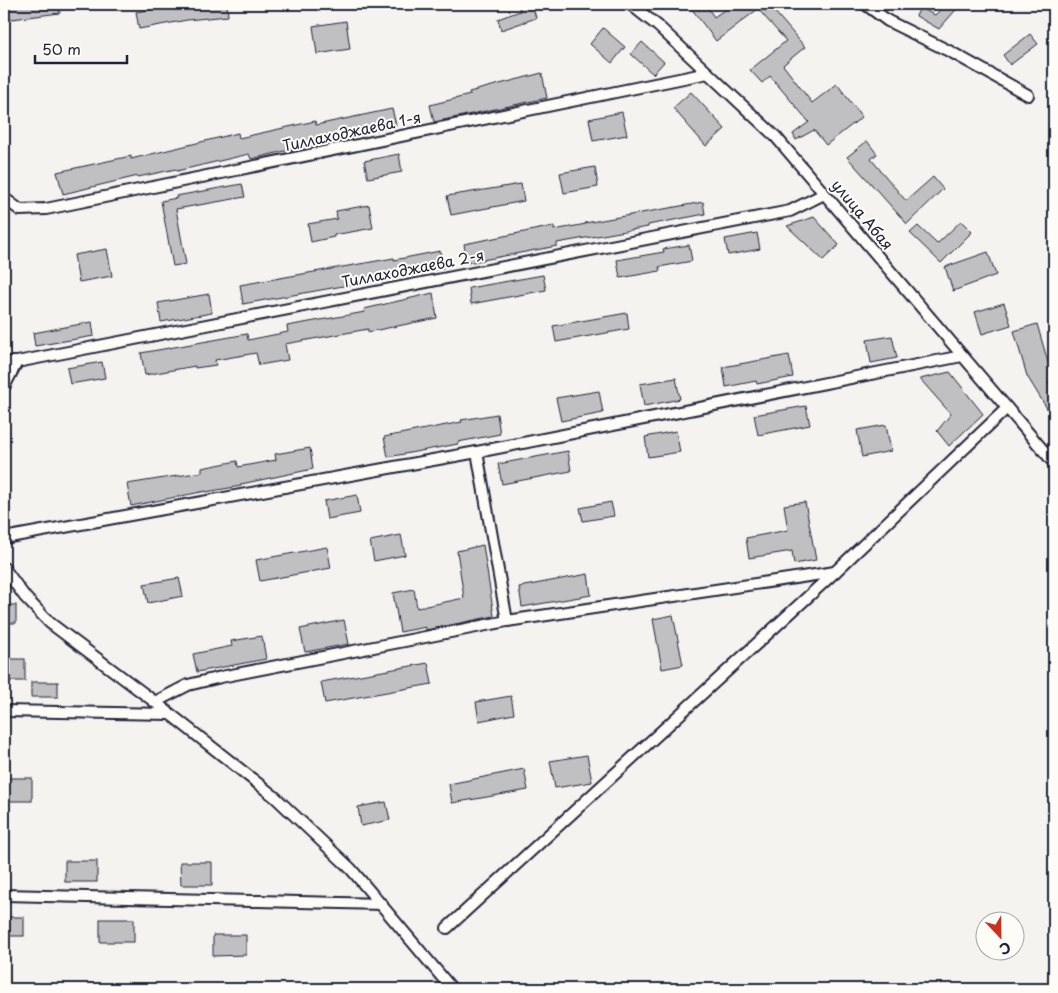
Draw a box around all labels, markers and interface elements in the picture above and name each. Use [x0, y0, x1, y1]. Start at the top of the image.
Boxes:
scale bar [35, 32, 128, 64]
text: 50 m [42, 37, 81, 60]
street label: Тиллаходжаева 1-я [280, 105, 423, 156]
street label: улица Абая [827, 174, 900, 254]
street label: Тиллаходжаева 2-я [340, 242, 486, 293]
north arrow [976, 910, 1026, 960]
text: С [996, 937, 1014, 960]

